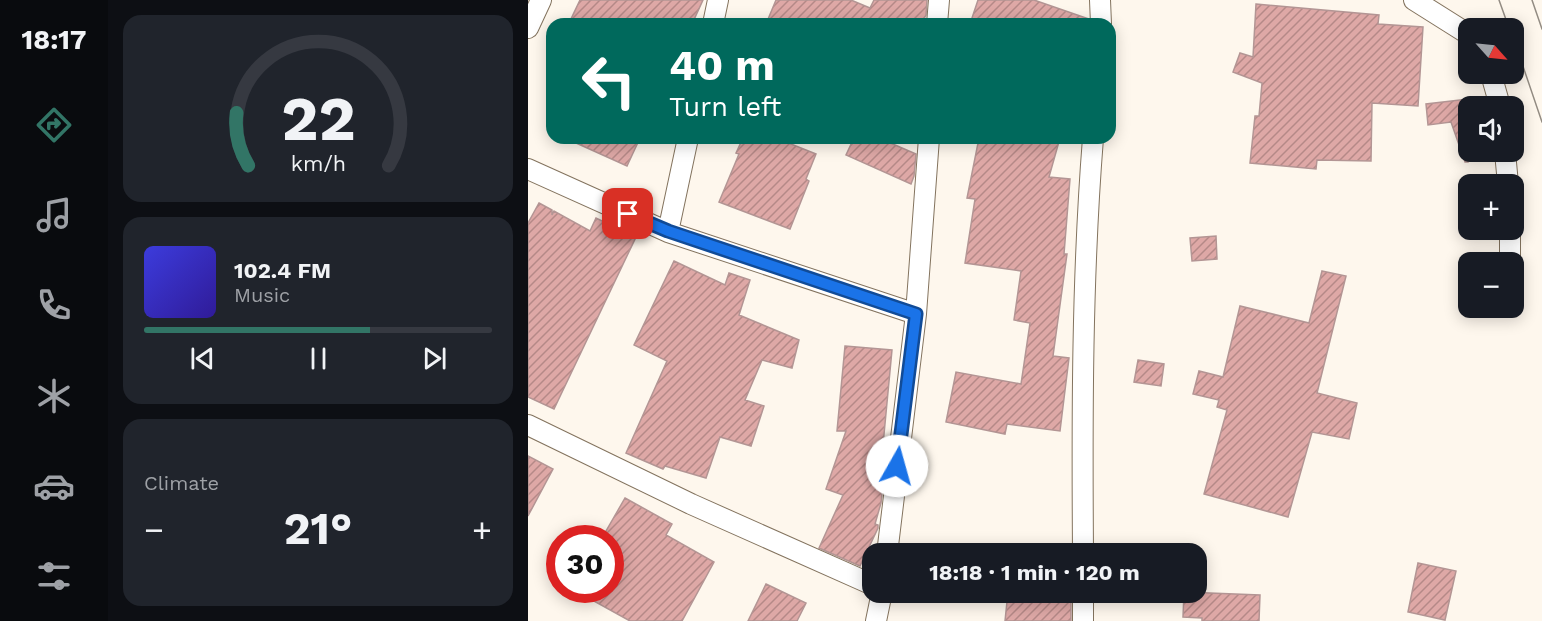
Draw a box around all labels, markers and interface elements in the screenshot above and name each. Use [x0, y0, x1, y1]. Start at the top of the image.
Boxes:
north arrow [1458, 18, 1524, 84]
map controls [1458, 18, 1524, 318]
text: 18:17 [22, 24, 86, 56]
text: 40 m [669, 41, 775, 90]
icon: left [570, 42, 648, 120]
text: 22 [281, 82, 355, 155]
text: Turn left [669, 91, 781, 123]
button: sound [1458, 96, 1524, 162]
icon: directions [33, 104, 75, 146]
text: km/h [290, 151, 346, 176]
button: + [1458, 174, 1524, 240]
pin [602, 188, 653, 239]
icon: music [33, 194, 75, 236]
icon: arrive [611, 197, 644, 230]
button: − [1458, 252, 1524, 318]
text: 102.4 FM [234, 258, 331, 283]
text: Music [234, 283, 290, 307]
icon: phone [33, 284, 75, 326]
icon: previous [186, 342, 219, 375]
icon: pause [302, 342, 335, 375]
icon: next [418, 342, 451, 375]
icon: climate [33, 375, 75, 417]
position arrow [865, 434, 929, 498]
icon: car [33, 465, 75, 507]
text: Climate [144, 471, 219, 495]
text: 21° [284, 502, 352, 555]
text: − [144, 510, 164, 549]
text: + [472, 510, 492, 549]
speed limit sign: 30 [546, 525, 624, 603]
icon: filters [33, 555, 75, 597]
text: 18:18 · 1 min · 120 m [929, 560, 1140, 585]

